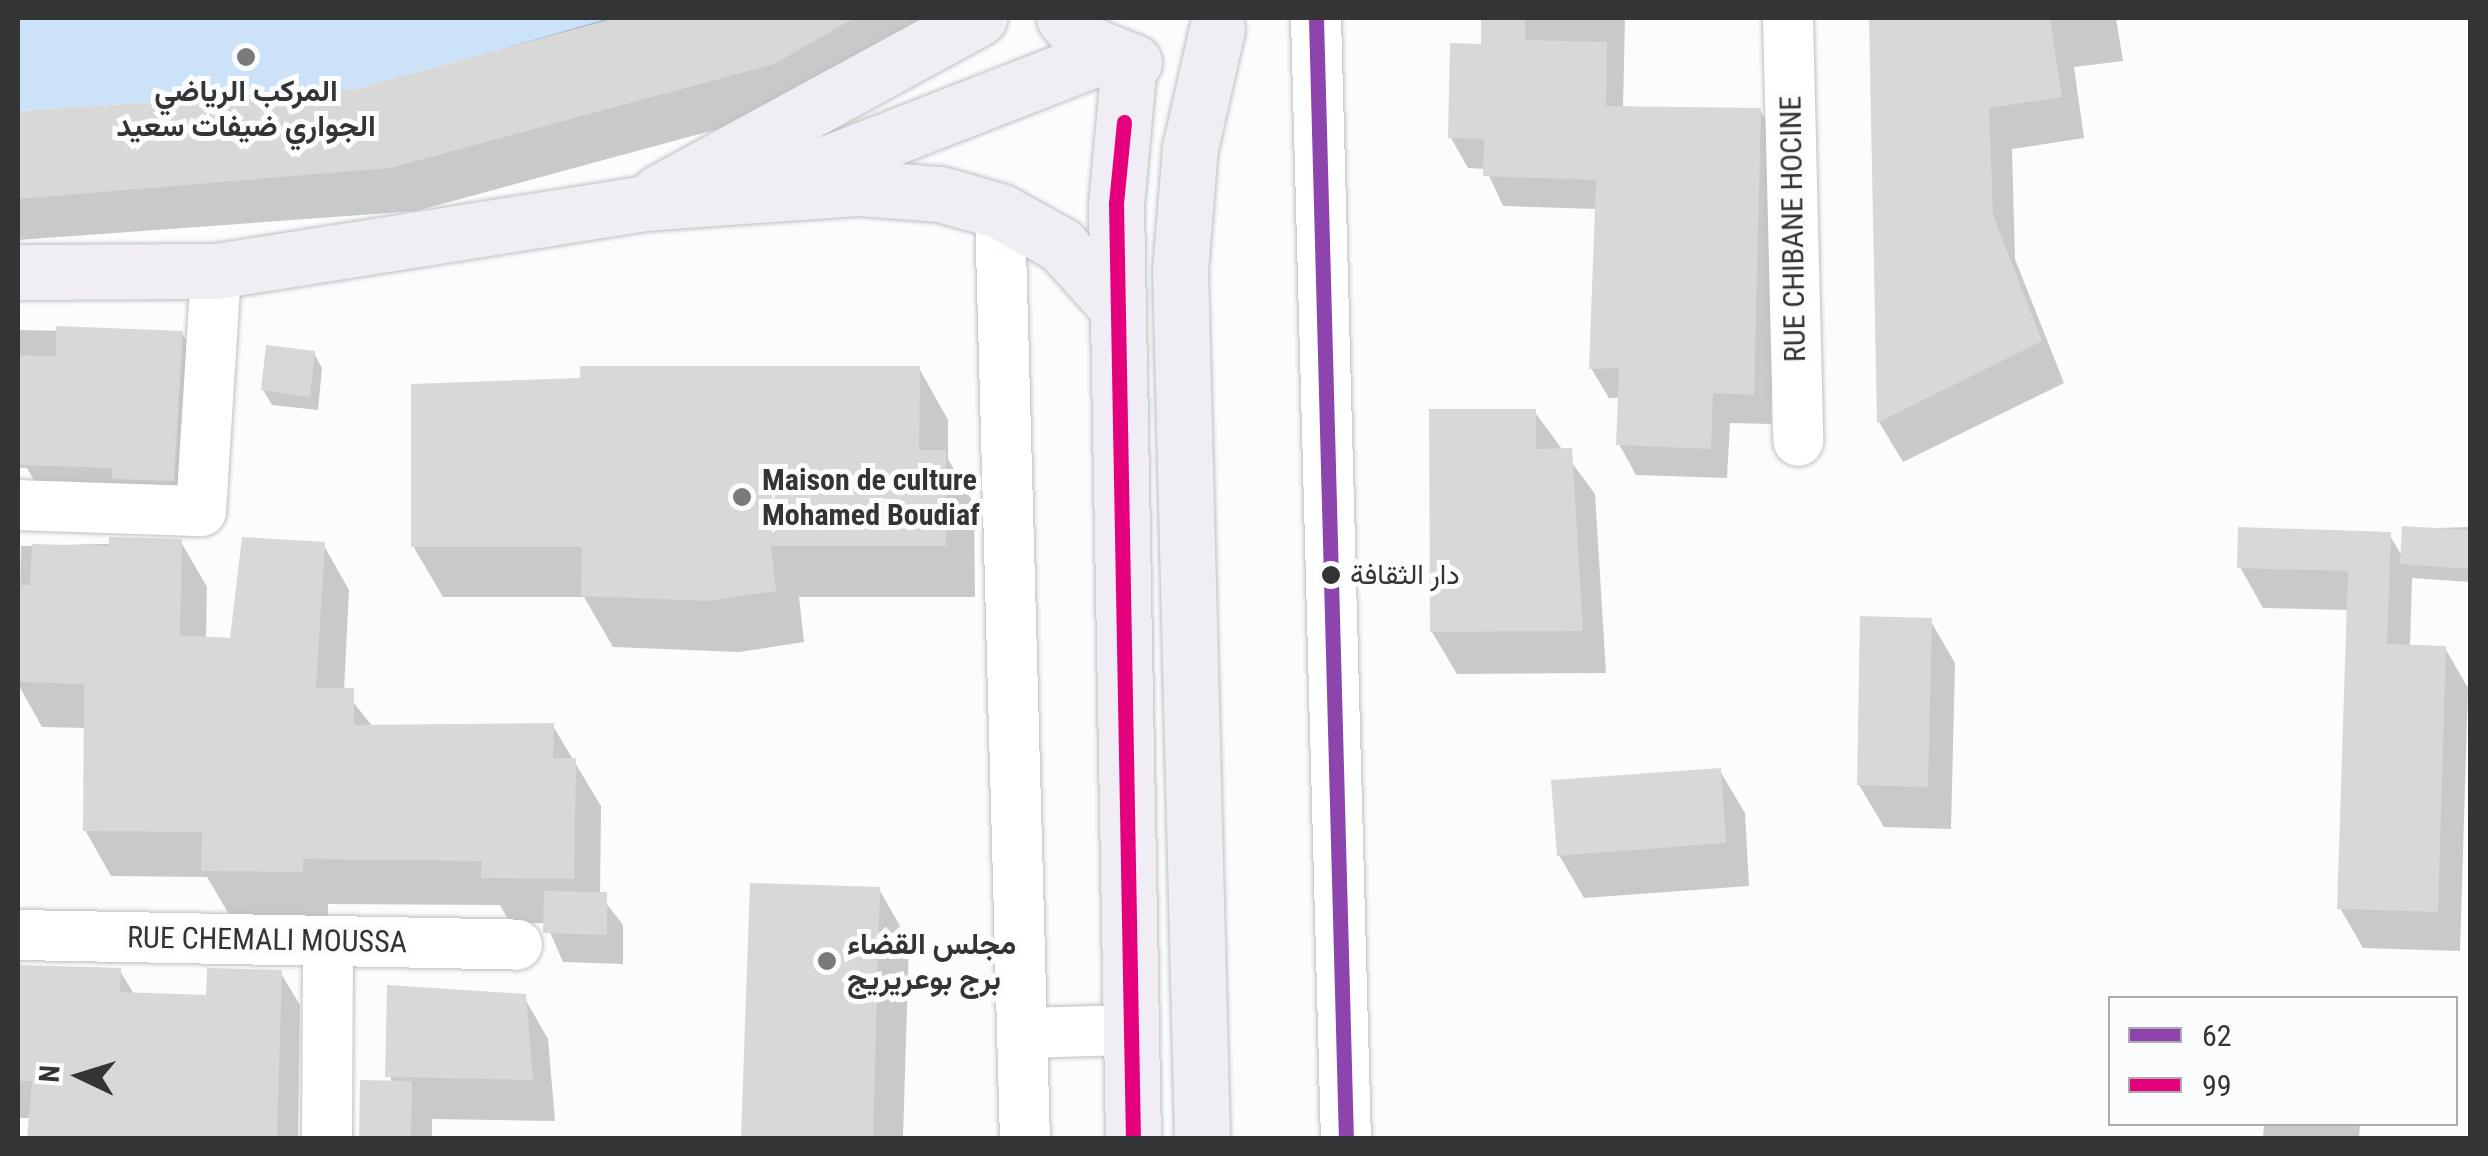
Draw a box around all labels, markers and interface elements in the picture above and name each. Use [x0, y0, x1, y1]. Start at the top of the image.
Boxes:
marker: المركب الرياضي الجواري ضيفات سعيد [235, 46, 257, 68]
place label: المركب الرياضي الجواري ضيفات سعيد [116, 73, 376, 144]
street label: RUE CHIBANE HOCINE [1773, 96, 1813, 362]
place label: Maison de culture Mohamed Boudiaf [762, 462, 980, 532]
marker: Maison de culture Mohamed Boudiaf [731, 486, 753, 508]
place label: دار الثقافة [1350, 558, 1460, 592]
marker: دار الثقافة [1321, 565, 1341, 585]
street label: RUE CHEMALI MOUSSA [127, 920, 407, 960]
place label: مجلس القضاء برج بوعريريج [847, 926, 1016, 996]
marker: مجلس القضاء برج بوعريريج [816, 950, 838, 972]
legend [2108, 996, 2458, 1126]
text: 62 [2202, 1018, 2232, 1053]
north arrow [30, 1026, 130, 1126]
text: N [33, 1064, 67, 1084]
text: 99 [2202, 1068, 2232, 1103]

